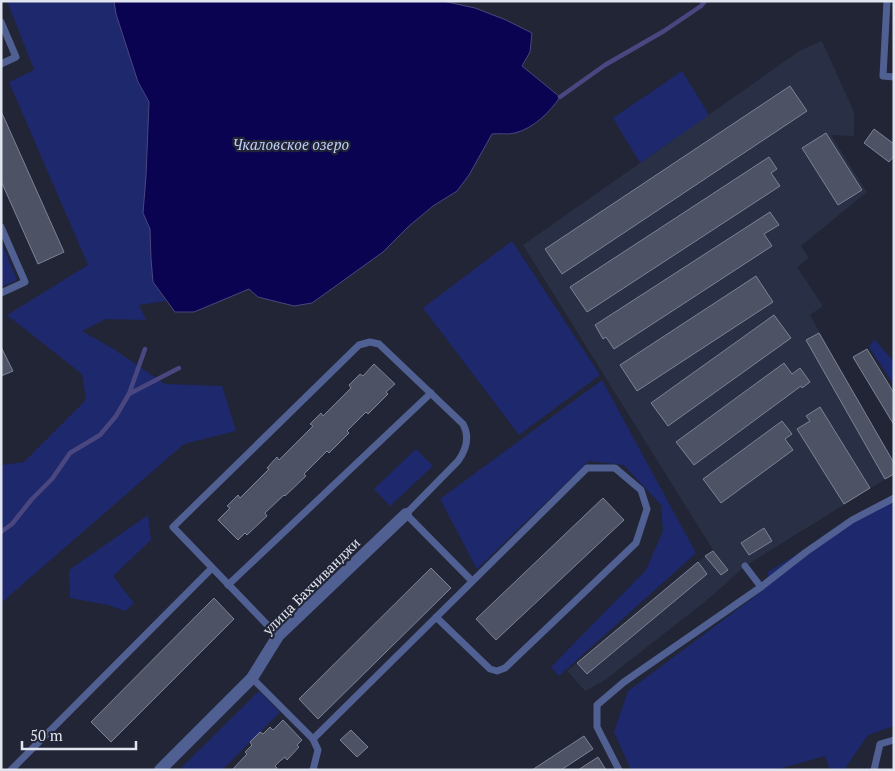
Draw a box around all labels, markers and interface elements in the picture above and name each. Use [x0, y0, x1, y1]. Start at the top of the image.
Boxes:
water label: Чкаловское озеро [233, 134, 350, 154]
street label: улица Бахчиванджи [257, 533, 364, 640]
scale bar [22, 718, 136, 750]
text: 50 m [30, 725, 63, 745]

